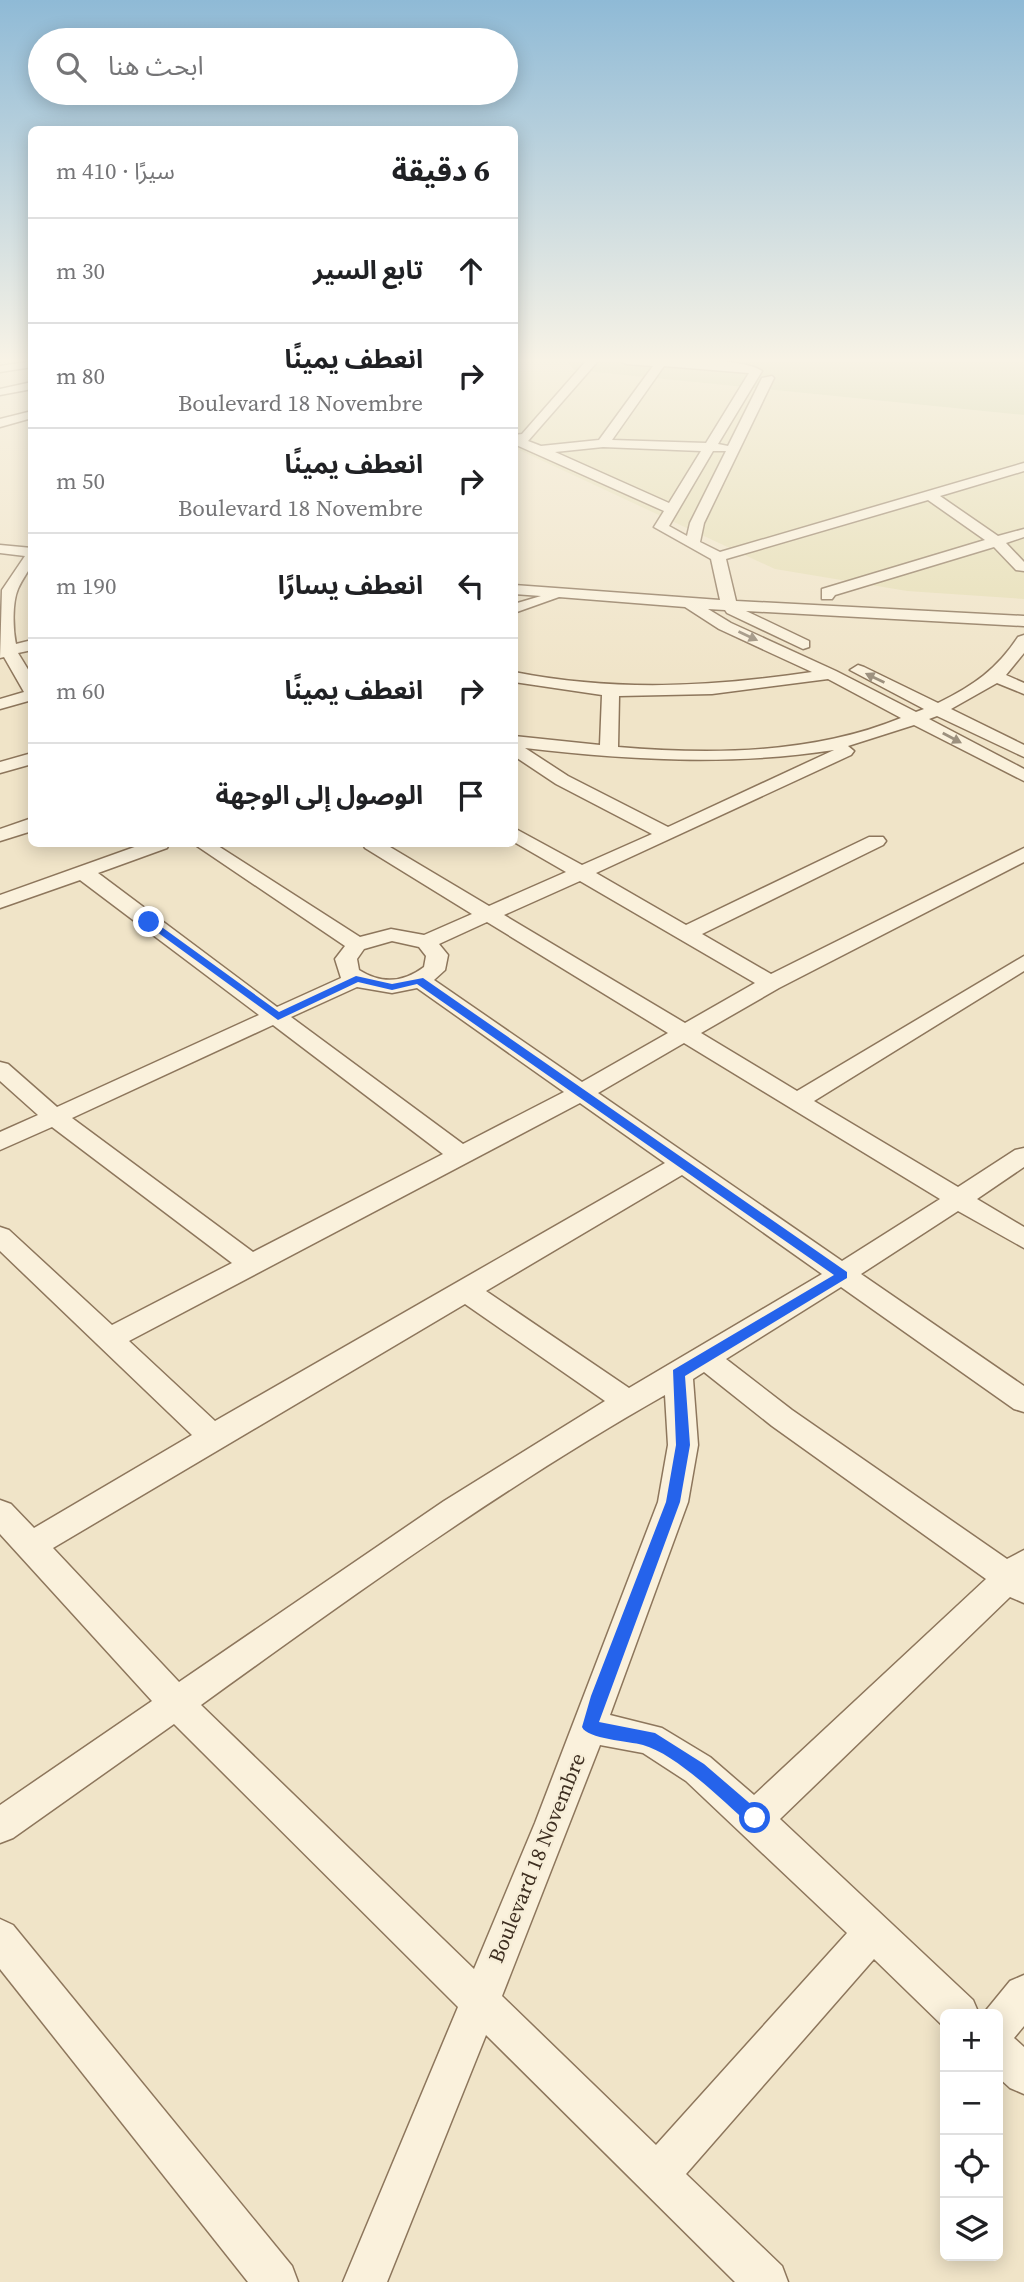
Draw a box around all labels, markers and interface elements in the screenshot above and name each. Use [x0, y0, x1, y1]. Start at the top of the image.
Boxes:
search box [28, 28, 518, 105]
icon: search [52, 48, 90, 86]
text: ابحث هنا [108, 48, 204, 84]
text: 6 دقيقة [392, 150, 490, 191]
text: سيرًا · 410 m [56, 155, 175, 187]
text: تابع السير [313, 252, 423, 288]
icon: ahead [452, 252, 490, 290]
text: 30 m [56, 255, 105, 287]
text: انعطف يمينًا [284, 341, 423, 377]
icon: right [452, 357, 490, 395]
text: 80 m [56, 360, 105, 392]
text: Boulevard 18 Novembre [178, 387, 423, 419]
text: انعطف يمينًا [284, 446, 423, 482]
icon: right [452, 462, 490, 500]
text: 50 m [56, 465, 105, 497]
text: Boulevard 18 Novembre [178, 492, 423, 524]
text: انعطف يسارًا [278, 567, 423, 603]
icon: left [452, 567, 490, 605]
text: 190 m [56, 570, 117, 602]
one-way arrow [738, 631, 759, 642]
text: انعطف يمينًا [284, 672, 423, 708]
icon: right [452, 672, 490, 710]
one-way arrow [865, 673, 885, 684]
text: 60 m [56, 675, 105, 707]
one-way arrow [942, 732, 962, 743]
text: الوصول إلى الوجهة [216, 777, 423, 813]
icon: arrive [452, 777, 490, 815]
route end [133, 906, 164, 937]
street label: Boulevard 18 Novembre [481, 1749, 592, 1967]
route start [739, 1802, 770, 1833]
map controls [940, 2009, 1003, 2261]
button: + [940, 2009, 1003, 2072]
button: − [940, 2072, 1003, 2135]
button: locate [940, 2135, 1003, 2198]
button: layers [940, 2198, 1003, 2261]

